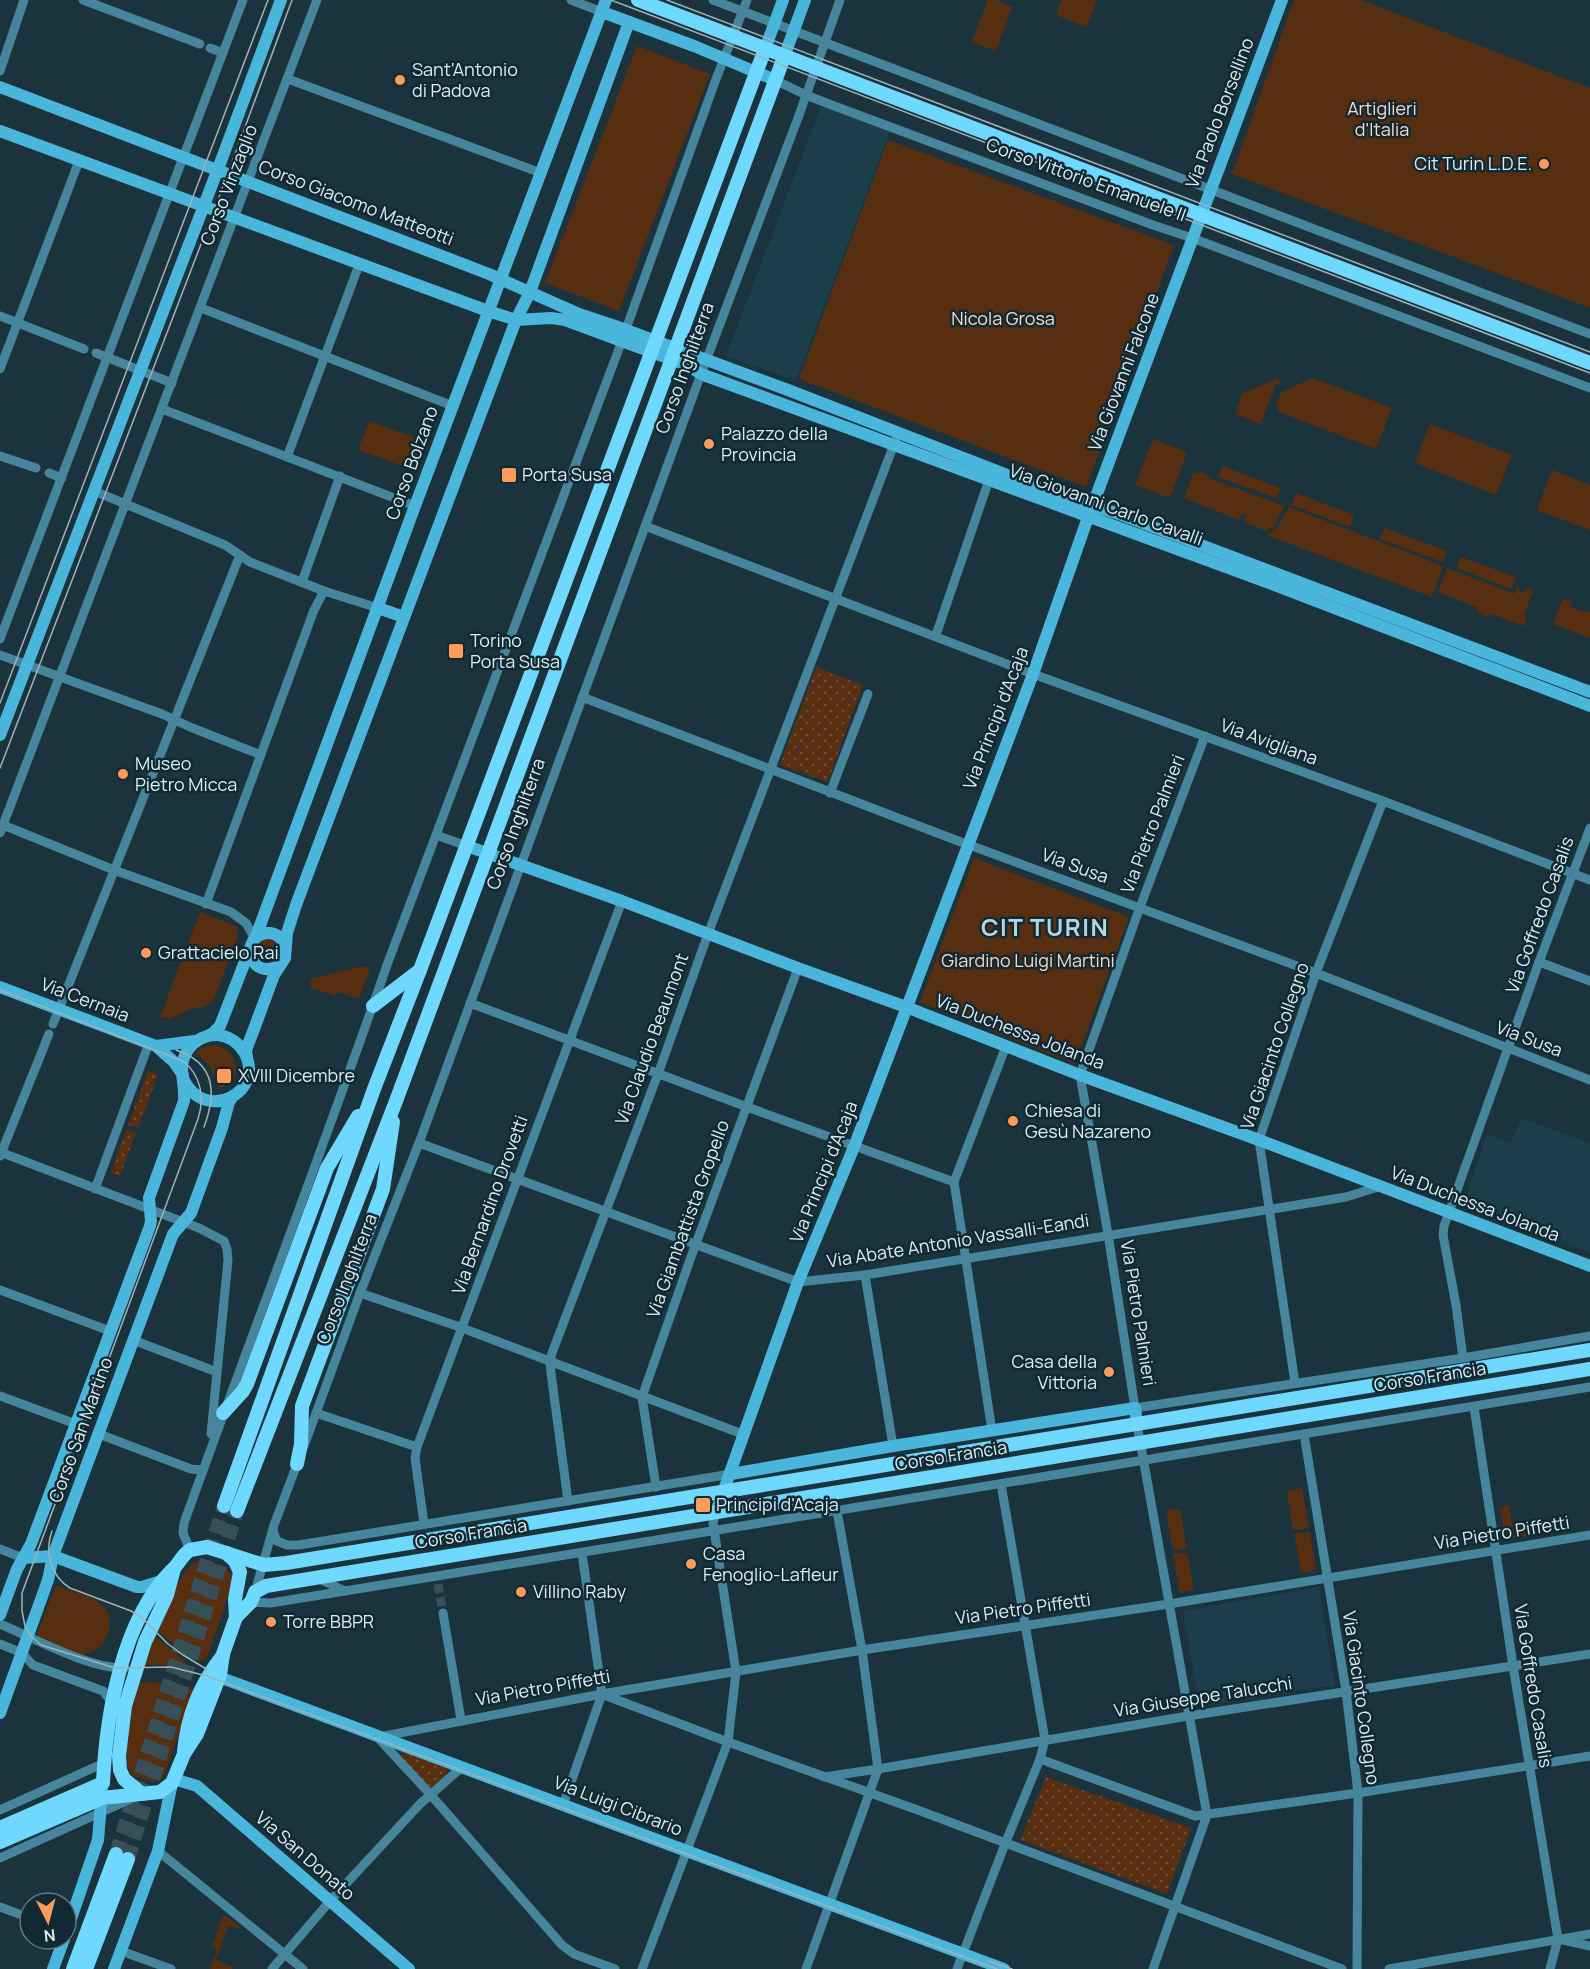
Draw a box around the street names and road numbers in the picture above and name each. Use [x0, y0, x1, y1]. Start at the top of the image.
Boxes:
street label: Via Paolo Borsellino [1179, 34, 1259, 191]
street label: Corso Vinzaglio [194, 121, 262, 248]
street label: Corso Vittorio Emanuele II [983, 132, 1190, 226]
street label: Corso Giacomo Matteotti [255, 154, 457, 250]
street label: Via Giovanni Falcone [1082, 289, 1164, 454]
street label: Corso Inghilterra [649, 299, 719, 437]
street label: Corso Bolzano [379, 402, 443, 523]
street label: Via Giovanni Carlo Cavalli [1006, 458, 1207, 550]
street label: Via Principi d'Acaja [957, 643, 1033, 792]
street label: Via Avigliana [1217, 712, 1321, 770]
street label: Via Pietro Palmieri [1115, 751, 1190, 897]
street label: Corso Inghilterra [480, 755, 550, 893]
street label: Via Goffredo Casalis [1499, 833, 1579, 997]
street label: Via Susa [1039, 842, 1112, 888]
street label: Via Claudio Beaumont [609, 950, 693, 1128]
street label: Via Giacinto Collegno [1234, 959, 1314, 1132]
street label: Via Cernaia [38, 971, 133, 1027]
street label: Via Duchessa Jolanda [932, 988, 1108, 1074]
street label: Via Susa [1493, 1014, 1566, 1062]
street label: Via Principi d'Acaja [784, 1097, 862, 1246]
street label: Via Bernardino Drovetti [446, 1112, 533, 1297]
street label: Via Giambattista Gropello [640, 1116, 734, 1321]
street label: Via Duchessa Jolanda [1387, 1160, 1563, 1246]
street label: Via Abate Antonio Vassalli-Eandi [825, 1207, 1091, 1273]
street label: Corso Inghilterra [310, 1210, 382, 1347]
street label: Via Pietro Palmieri [1116, 1238, 1162, 1387]
street label: Corso San Martino [43, 1354, 118, 1506]
street label: Corso Francia [1372, 1355, 1488, 1397]
street label: Corso Francia [893, 1434, 1009, 1476]
street label: Via Pietro Piffetti [1433, 1509, 1571, 1555]
street label: Corso Francia [413, 1512, 529, 1554]
street label: Via Pietro Piffetti [954, 1587, 1092, 1629]
street label: Via Goffredo Casalis [1509, 1602, 1559, 1769]
street label: Via Giacinto Collegno [1338, 1609, 1386, 1786]
street label: Via Pietro Piffetti [474, 1663, 612, 1711]
street label: Via Giuseppe Talucchi [1112, 1670, 1294, 1722]
street label: Via Luigi Cibrario [551, 1769, 686, 1841]
street label: Via San Donato [251, 1805, 361, 1905]

